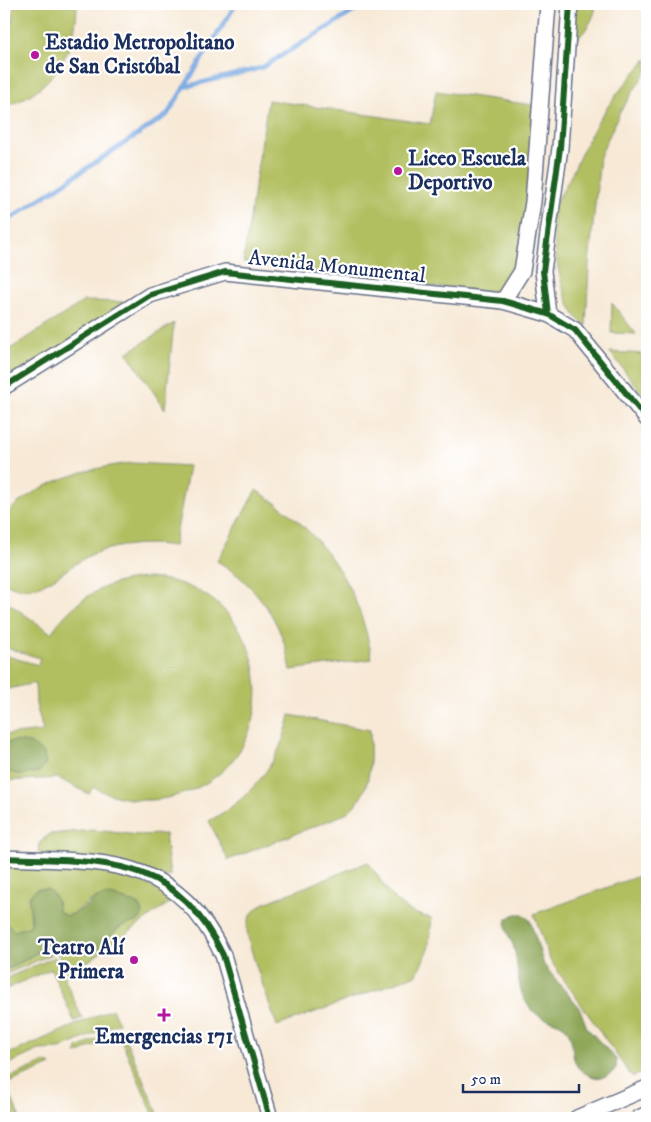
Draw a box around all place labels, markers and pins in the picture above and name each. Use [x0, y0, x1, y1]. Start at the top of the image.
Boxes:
place label: Estadio Metropolitano de San Cristóbal [45, 30, 235, 80]
marker: Estadio Metropolitano de San Cristóbal [29, 49, 41, 61]
place label: Liceo Escuela Deportivo [408, 146, 527, 196]
marker: Liceo Escuela Deportivo [392, 165, 404, 177]
place label: Teatro Alí Primera [37, 935, 126, 985]
marker: Teatro Alí Primera [128, 954, 140, 966]
marker: Emergencias 171 [157, 1008, 171, 1022]
place label: Emergencias 171 [95, 1024, 233, 1050]

